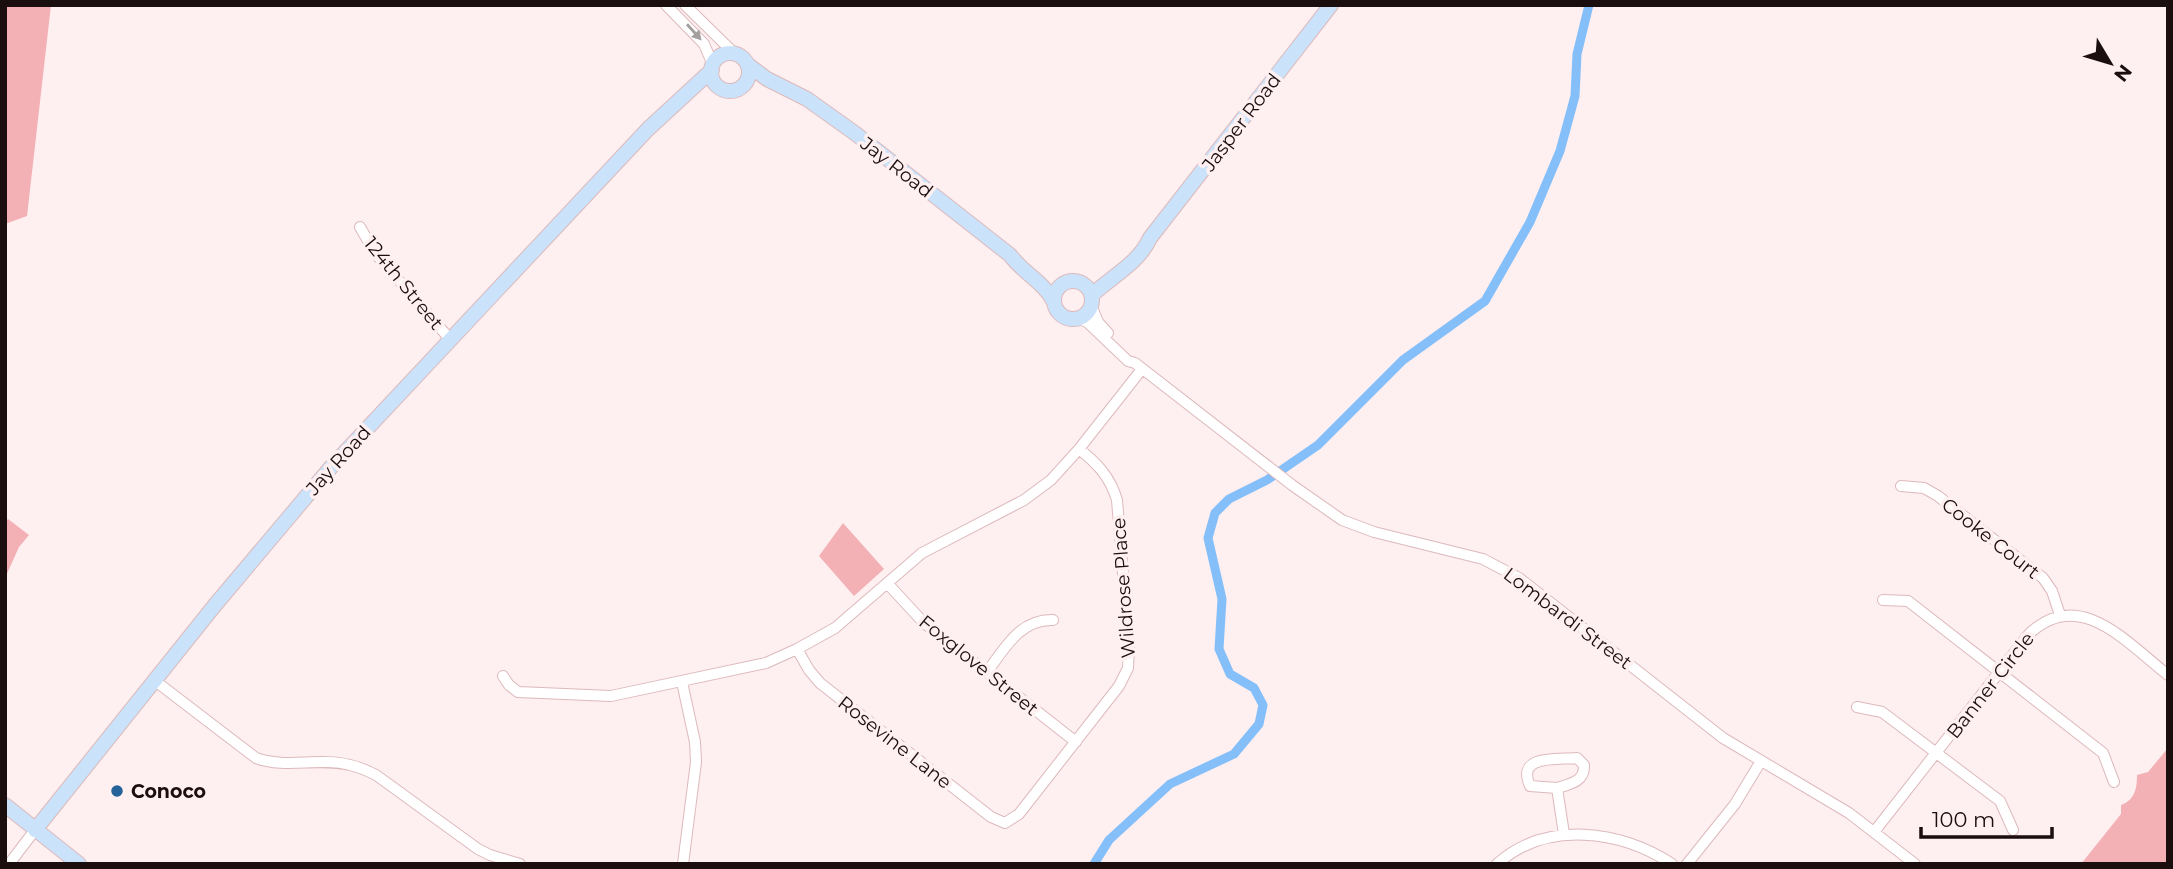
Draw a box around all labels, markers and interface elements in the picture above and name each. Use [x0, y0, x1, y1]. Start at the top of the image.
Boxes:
one-way arrow [685, 23, 701, 40]
north arrow [2075, 28, 2145, 98]
text: N [2109, 60, 2137, 86]
street label: Jasper Road [1197, 69, 1286, 177]
street label: Jay Road [855, 131, 937, 203]
street label: 124th Street [359, 232, 448, 335]
street label: Jay Road [301, 421, 375, 500]
street label: Cooke Court [1937, 493, 2044, 584]
street label: Wildrose Place [1107, 517, 1140, 659]
street label: Lombardi Street [1499, 563, 1637, 674]
street label: Foxglove Street [914, 610, 1043, 721]
street label: Banner Circle [1942, 628, 2039, 743]
street label: Rosevine Lane [833, 691, 956, 794]
place label: Conoco [131, 780, 206, 803]
marker: Conoco [109, 783, 125, 799]
scale bar [1921, 796, 2052, 840]
text: 100 m [1932, 807, 1995, 832]

